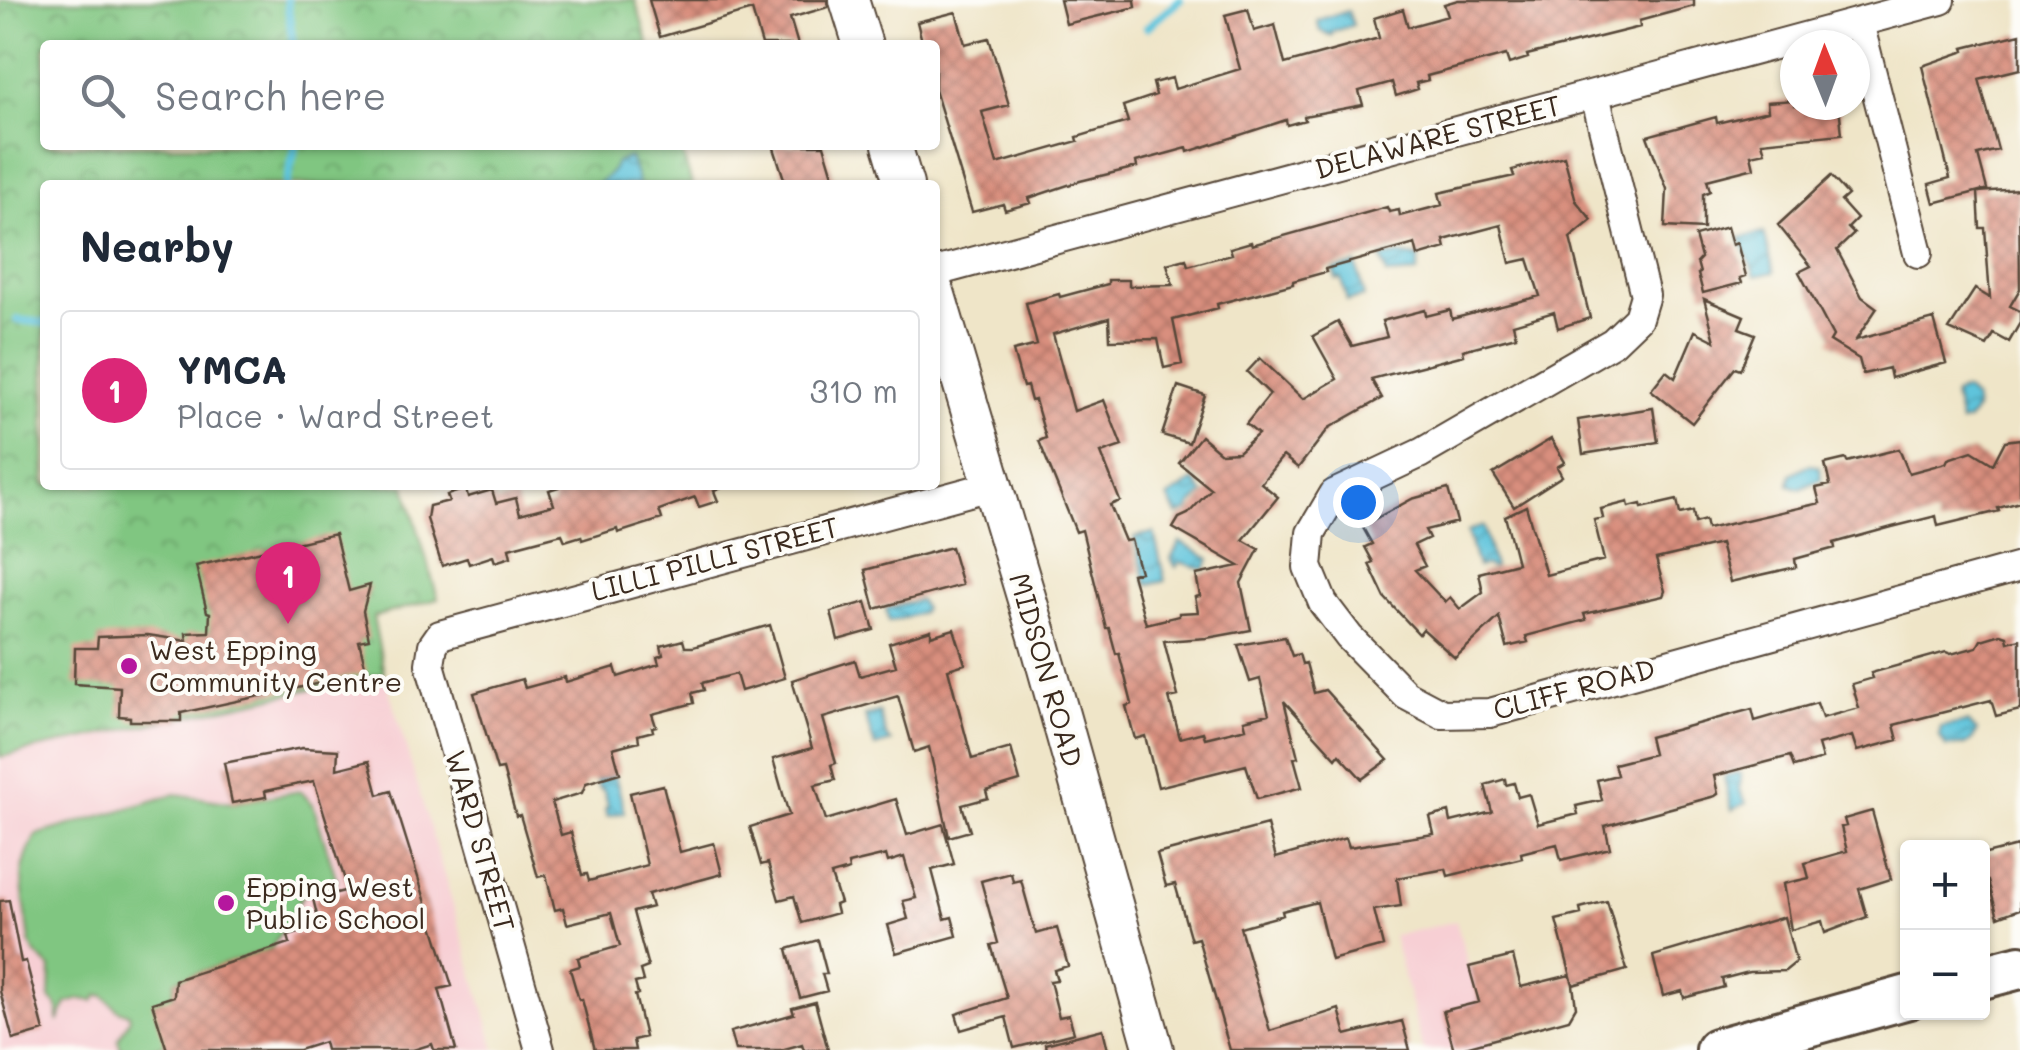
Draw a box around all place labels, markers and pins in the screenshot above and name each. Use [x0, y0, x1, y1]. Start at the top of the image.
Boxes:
pin: 1 [256, 542, 320, 624]
place label: West Epping Community Centre [149, 631, 402, 699]
marker: West Epping Community Centre [118, 655, 140, 677]
place label: Epping West Public School [246, 868, 426, 936]
marker: Epping West Public School [215, 892, 237, 914]

